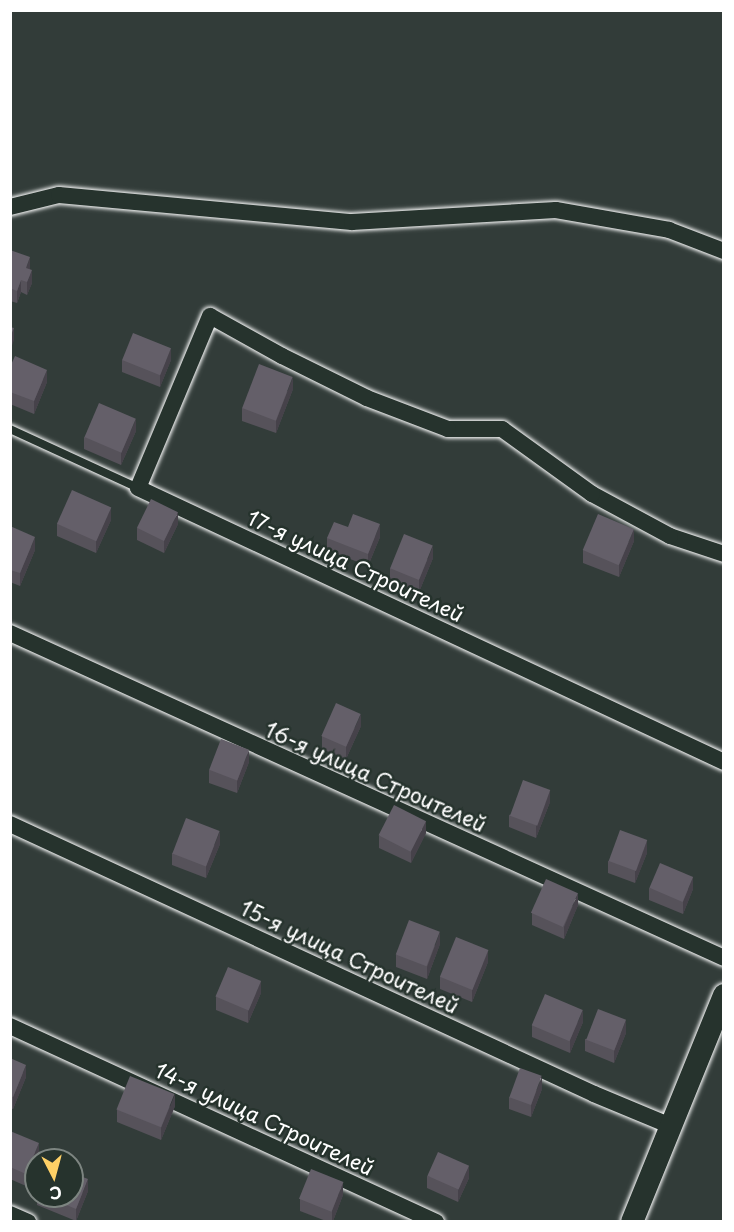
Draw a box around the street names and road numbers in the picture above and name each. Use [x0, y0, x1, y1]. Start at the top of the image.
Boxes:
street label: 17-я улица Строителей [243, 503, 469, 627]
street label: 16-я улица Строителей [261, 715, 491, 837]
street label: 15-я улица Строителей [236, 894, 464, 1018]
street label: 14-я улица Строителей [151, 1056, 379, 1180]

